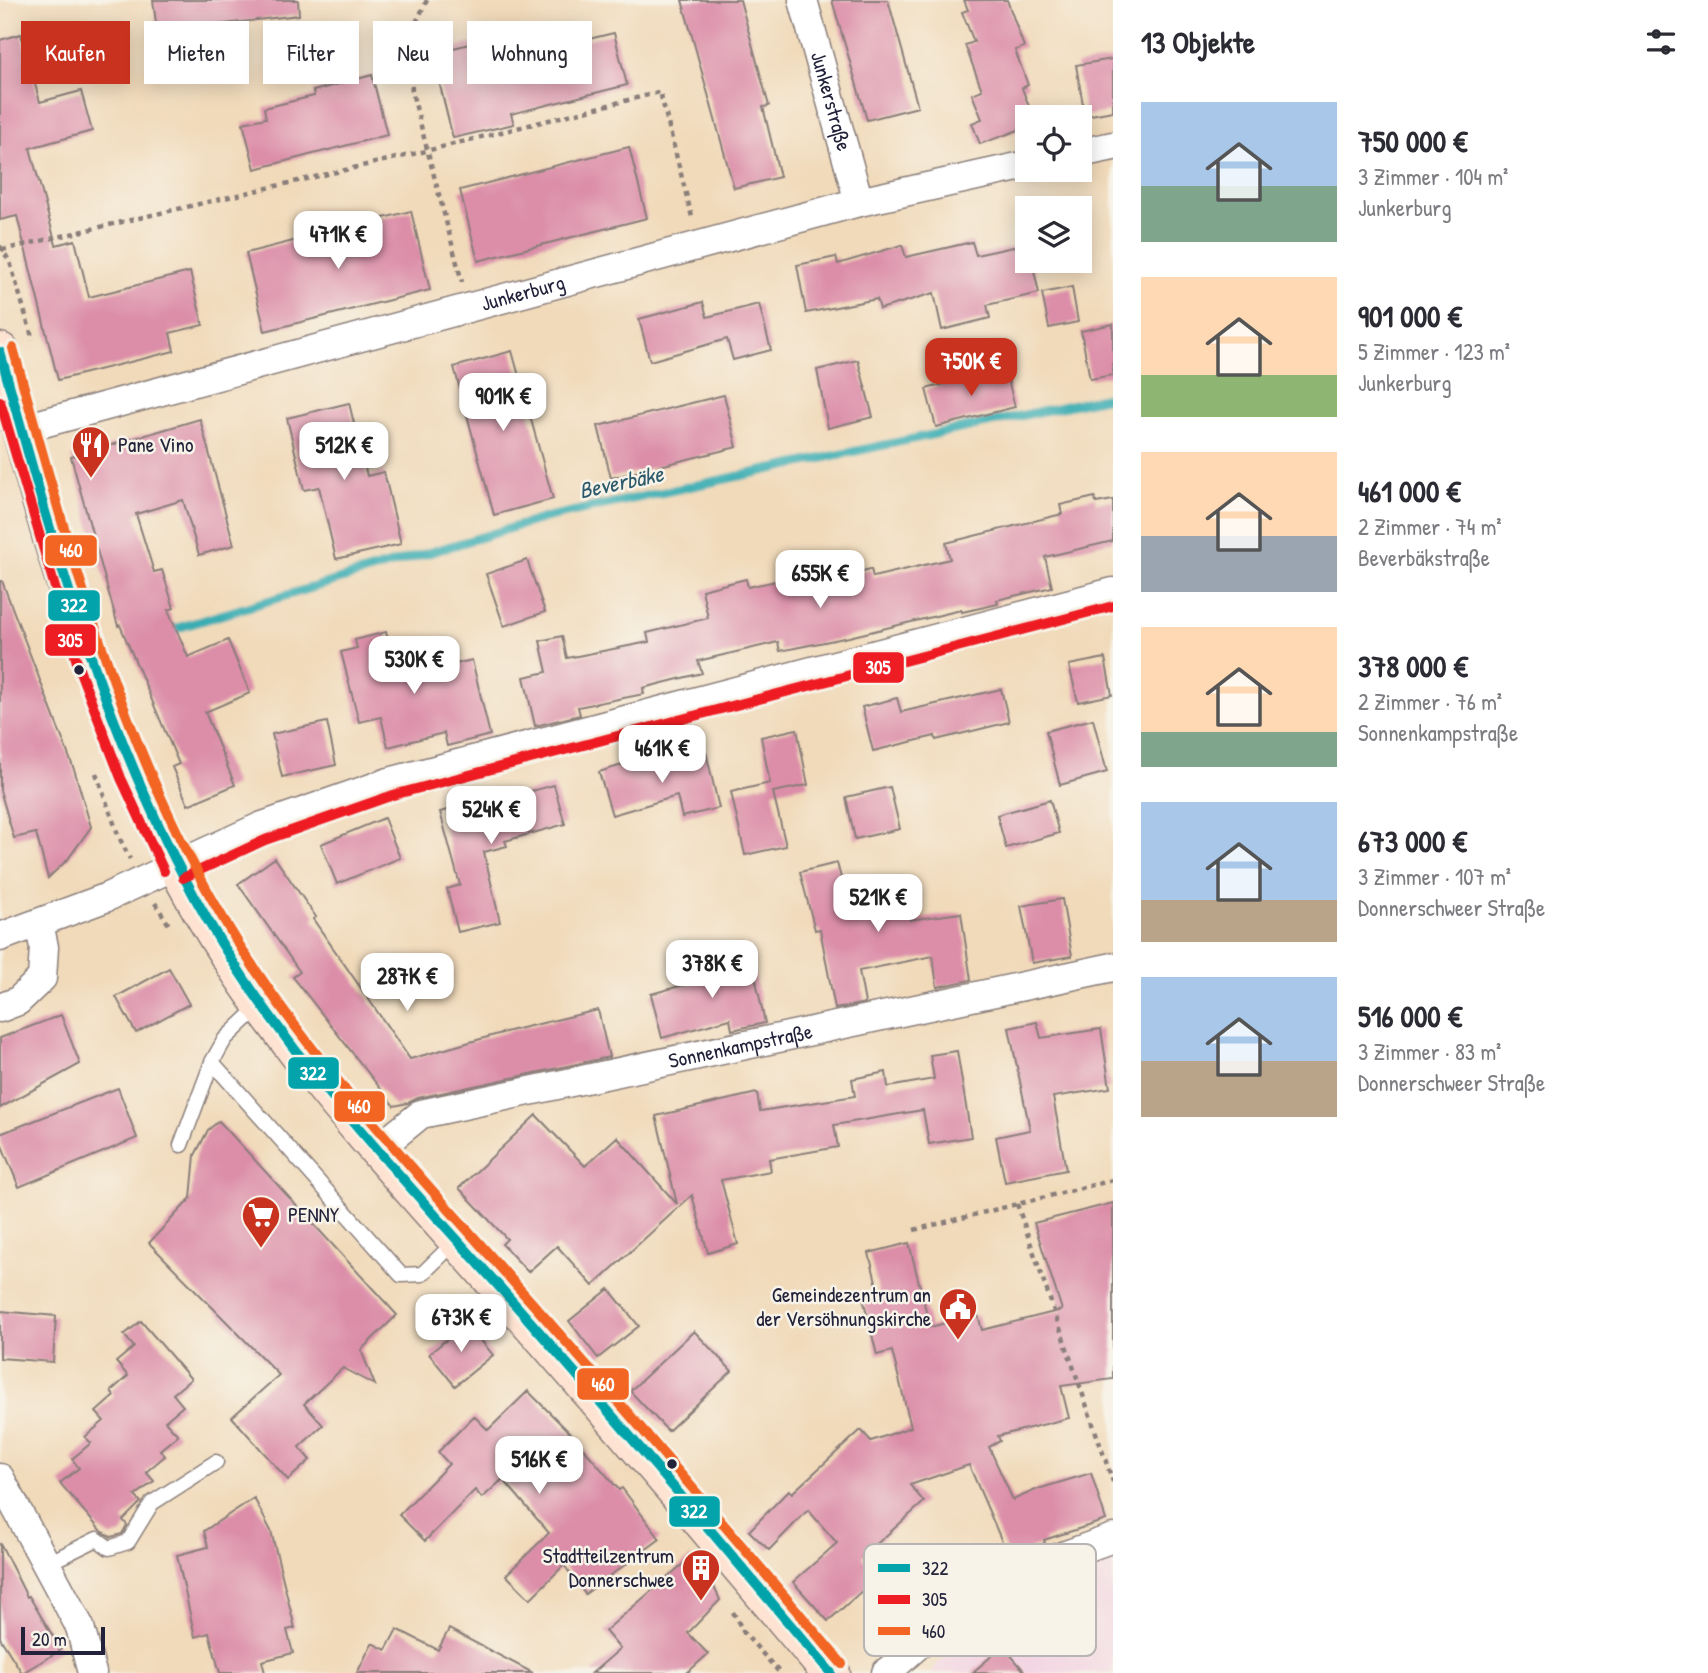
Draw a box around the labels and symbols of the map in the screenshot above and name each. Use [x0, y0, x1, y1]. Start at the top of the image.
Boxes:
street label: Junkerstraße [804, 48, 859, 154]
pin: 471K € [281, 212, 395, 271]
street label: Junkerburg [478, 267, 568, 318]
pin: 750K € [914, 338, 1028, 398]
pin: 901K € [446, 374, 560, 433]
pin: 512K € [287, 422, 401, 482]
restaurant icon: Pane Vino [70, 424, 112, 479]
place label: Pane Vino [118, 430, 193, 459]
water label: Beverbäke [576, 457, 667, 506]
line badge: 460 [44, 534, 98, 567]
text: 460 [59, 537, 83, 563]
pin: 655K € [763, 550, 877, 610]
line badge: 322 [47, 589, 101, 622]
text: 322 [61, 592, 87, 618]
line badge: 305 [44, 623, 97, 657]
text: 305 [57, 627, 83, 653]
pin: 530K € [357, 636, 471, 696]
line badge: 305 [852, 651, 905, 684]
text: 305 [865, 654, 891, 680]
unlabelled marker [72, 663, 86, 677]
pin: 461K € [605, 726, 719, 785]
pin: 524K € [434, 786, 548, 846]
pin: 521K € [821, 874, 935, 934]
pin: 378K € [655, 940, 769, 1000]
pin: 287K € [350, 954, 464, 1013]
street label: Sonnenkampstraße [666, 1016, 815, 1075]
line badge: 322 [287, 1056, 340, 1090]
text: 322 [300, 1060, 326, 1086]
line badge: 460 [333, 1090, 386, 1123]
text: 460 [347, 1093, 371, 1119]
supermarket icon: PENNY [240, 1194, 282, 1249]
place label: PENNY [288, 1200, 340, 1229]
place label: Gemeindezentrum an der Versöhnungskirche [756, 1280, 931, 1333]
public building icon: Gemeindezentrum an der Versöhnungskirche [937, 1286, 979, 1341]
pin: 673K € [404, 1294, 518, 1354]
line badge: 460 [576, 1367, 630, 1401]
text: 460 [591, 1371, 615, 1397]
pin: 516K € [482, 1436, 596, 1496]
unlabelled marker [665, 1457, 679, 1471]
line badge: 322 [668, 1495, 721, 1528]
text: 322 [681, 1498, 707, 1524]
place label: Stadtteilzentrum Donnerschwee [543, 1541, 674, 1594]
legend [864, 1544, 1096, 1656]
building icon: Stadtteilzentrum Donnerschwee [680, 1547, 722, 1602]
text: 322 [922, 1555, 948, 1581]
text: 305 [922, 1586, 947, 1612]
text: 460 [922, 1618, 945, 1644]
scale bar [21, 1624, 105, 1656]

